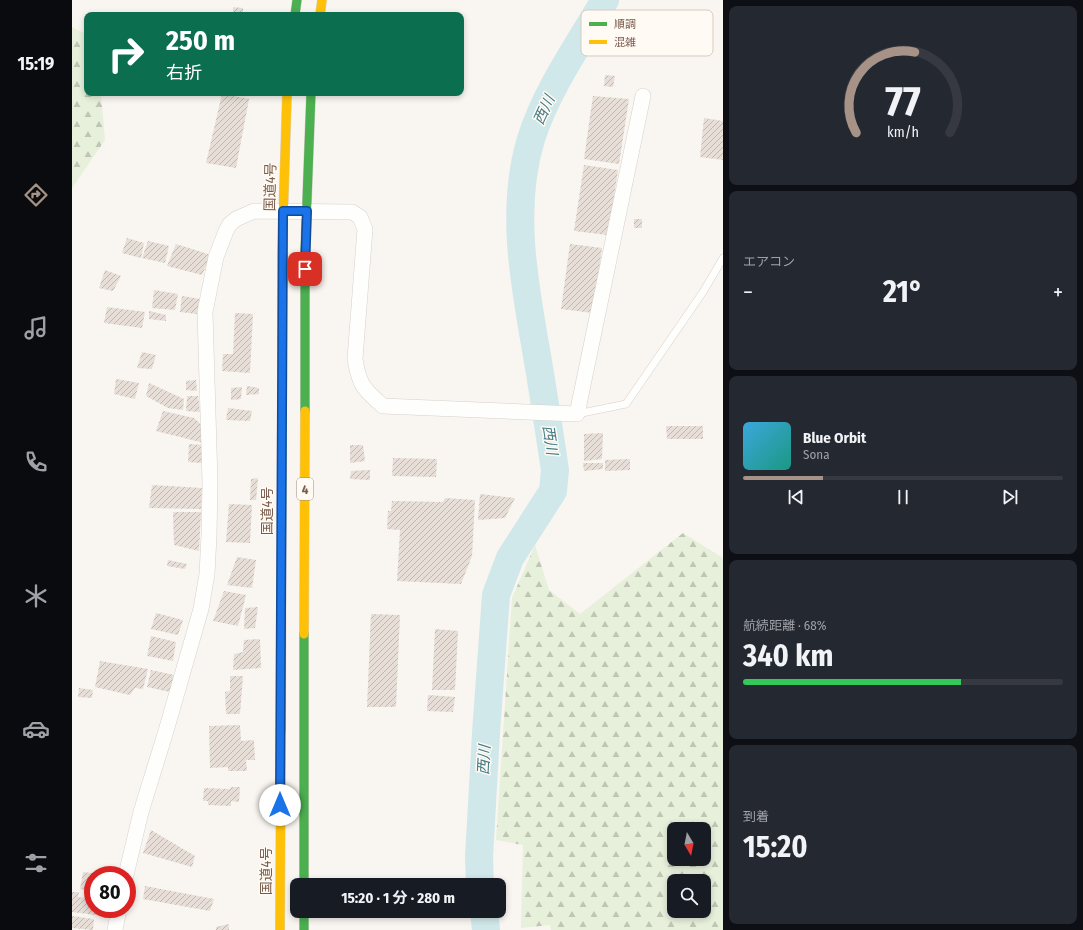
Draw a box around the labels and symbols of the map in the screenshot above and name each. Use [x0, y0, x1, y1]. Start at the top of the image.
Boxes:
legend [581, 10, 713, 56]
text: 順調 [614, 18, 636, 31]
text: 混雑 [614, 36, 636, 49]
water label: 西川 [530, 91, 559, 127]
street label: 国道4号 [262, 162, 279, 212]
pin [288, 252, 322, 286]
water label: 西川 [539, 424, 562, 458]
road number: 4 [297, 478, 313, 500]
street label: 国道4号 [259, 487, 276, 535]
water label: 西川 [474, 743, 494, 775]
position arrow [259, 784, 301, 826]
north arrow [667, 822, 711, 866]
street label: 国道4号 [258, 847, 275, 895]
speed limit sign: 80 [84, 866, 136, 918]

